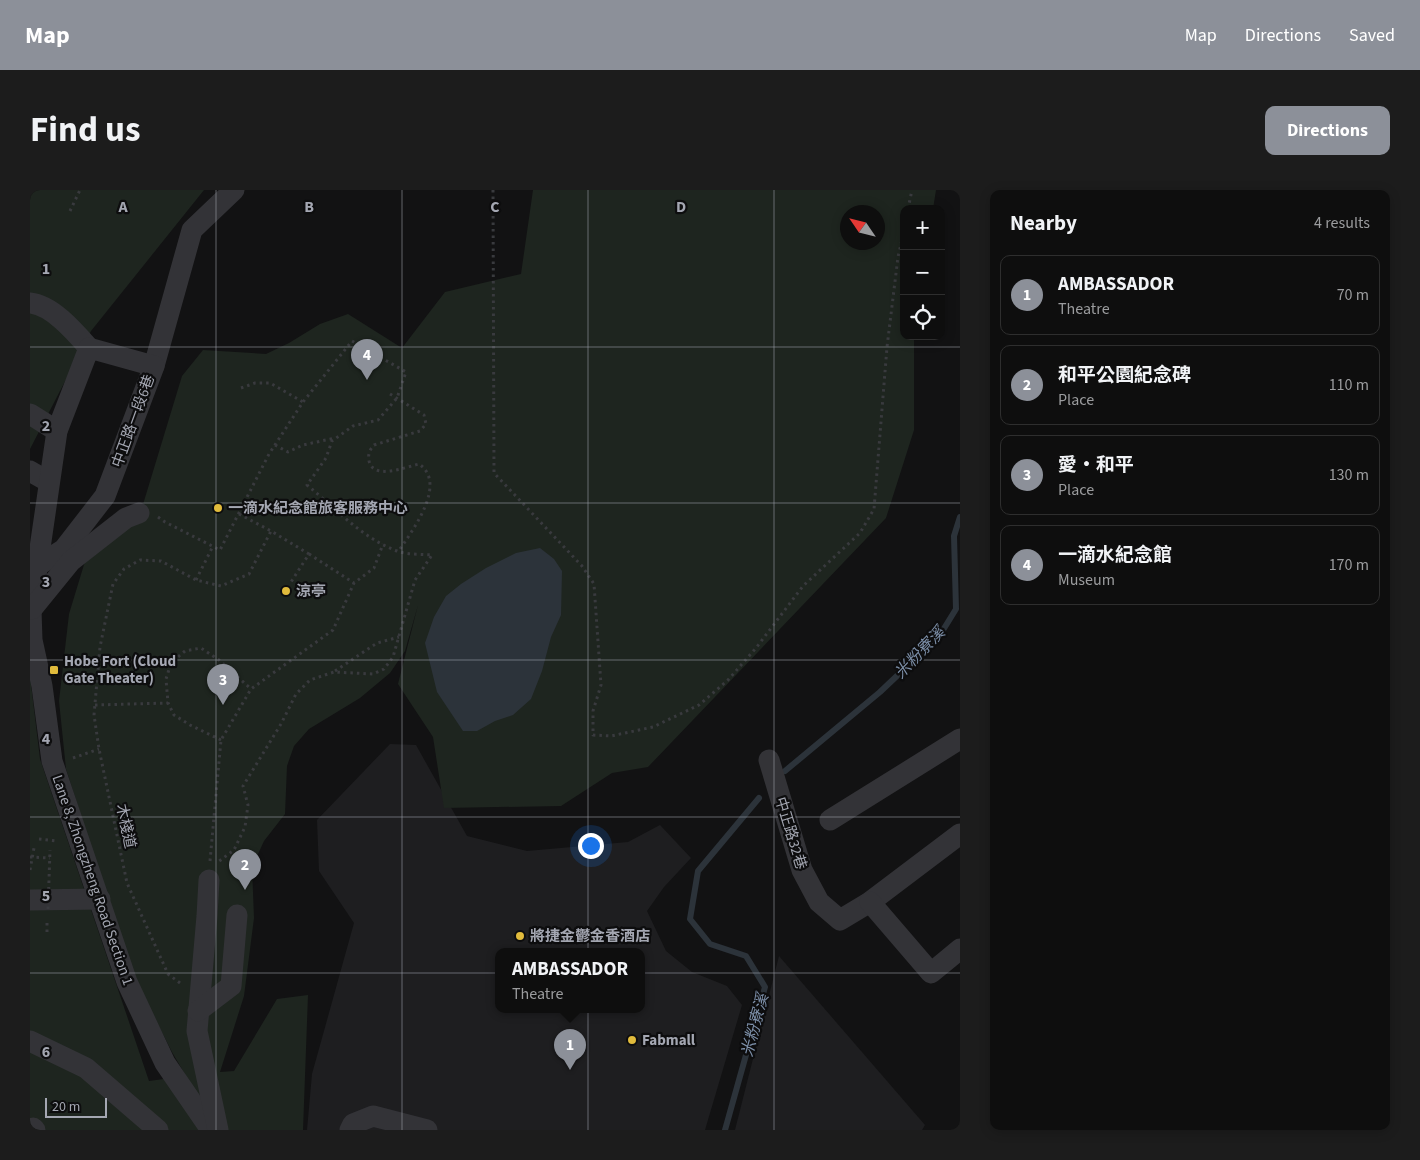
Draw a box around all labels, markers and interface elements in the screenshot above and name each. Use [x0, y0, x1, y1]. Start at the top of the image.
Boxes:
text: Map [25, 18, 70, 53]
text: Map [1185, 23, 1217, 48]
text: Directions [1245, 23, 1321, 48]
text: Saved [1349, 23, 1395, 48]
text: Find us [30, 105, 140, 155]
button: Directions [1265, 106, 1390, 155]
text: A [117, 196, 128, 218]
text: B [304, 196, 314, 218]
text: C [490, 196, 500, 218]
text: D [676, 196, 686, 218]
north arrow [840, 205, 885, 250]
map controls [900, 205, 945, 340]
button: + [900, 205, 945, 250]
text: Nearby [1010, 208, 1077, 238]
text: 4 results [1314, 212, 1370, 234]
button: − [900, 250, 945, 295]
text: 1 [42, 258, 50, 280]
text: AMBASSADOR [1058, 271, 1174, 298]
text: 1 [1023, 284, 1031, 306]
text: 70 m [1337, 284, 1369, 306]
button: locate [900, 295, 945, 340]
text: Theatre [1058, 298, 1110, 320]
pin: 4 [351, 339, 383, 380]
text: 和平公園紀念碑 [1058, 362, 1191, 389]
street label: 中正路一段6巷 [107, 372, 160, 471]
text: 2 [1023, 374, 1031, 396]
text: 110 m [1329, 374, 1369, 396]
text: Place [1058, 389, 1094, 411]
text: 2 [42, 415, 50, 437]
text: 愛‧和平 [1058, 452, 1134, 479]
text: 3 [1023, 464, 1031, 486]
text: 130 m [1329, 464, 1369, 486]
text: Place [1058, 479, 1094, 501]
place label: 一滴水紀念館旅客服務中心 [228, 498, 408, 519]
marker: 一滴水紀念館旅客服務中心 [212, 502, 224, 514]
text: 一滴水紀念館 [1058, 542, 1172, 569]
text: 4 [1023, 554, 1031, 576]
text: 170 m [1329, 554, 1369, 576]
text: Museum [1058, 569, 1115, 591]
text: 3 [42, 571, 50, 593]
place label: 涼亭 [296, 581, 326, 602]
marker: 涼亭 [280, 585, 292, 597]
water label: 米粉寮溪 [890, 621, 951, 683]
place label: Hobe Fort (Cloud Gate Theater) [64, 651, 176, 689]
marker: Hobe Fort (Cloud Gate Theater) [48, 664, 60, 676]
pin: 3 [207, 664, 239, 705]
text: 4 [42, 728, 51, 750]
street label: Lane 8, Zhongzheng Road Section 1 [47, 772, 138, 988]
street label: 中正路32巷 [770, 794, 812, 872]
street label: 木棧道 [111, 802, 140, 850]
your location [578, 833, 604, 859]
pin: 2 [229, 849, 261, 890]
text: 5 [42, 885, 50, 907]
place label: 將捷金鬱金香酒店 [530, 926, 650, 947]
marker: 將捷金鬱金香酒店 [514, 930, 526, 942]
popup [495, 948, 645, 1013]
text: AMBASSADOR [512, 956, 628, 983]
text: Theatre [512, 983, 564, 1005]
water label: 米粉寮溪 [736, 990, 774, 1059]
pin: 1 [554, 1029, 586, 1070]
place label: Fabmall [642, 1030, 696, 1051]
marker: Fabmall [626, 1034, 638, 1046]
text: 6 [42, 1041, 50, 1063]
scale bar [45, 1095, 108, 1118]
text: 20 m [52, 1097, 80, 1117]

